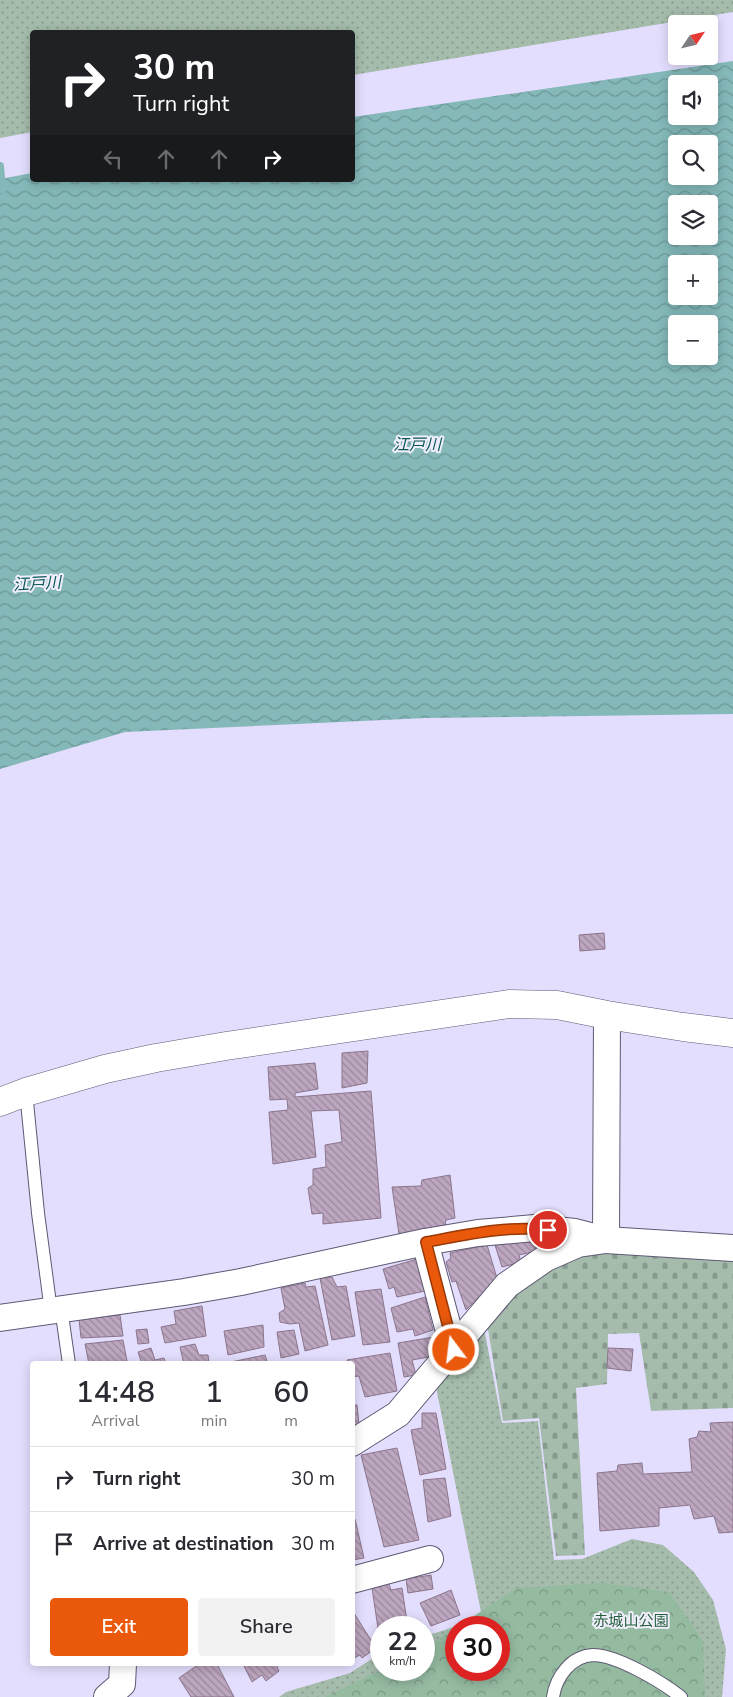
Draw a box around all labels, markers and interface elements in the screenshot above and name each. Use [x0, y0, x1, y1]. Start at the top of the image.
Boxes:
north arrow [668, 15, 718, 65]
map controls [668, 15, 718, 365]
text: 30 m [133, 44, 215, 91]
icon: right [50, 50, 115, 115]
button: sound [668, 75, 718, 125]
text: Turn right [133, 89, 229, 119]
button: search [668, 135, 718, 185]
icon: left [99, 145, 127, 173]
icon: ahead [152, 145, 180, 173]
icon: ahead [205, 145, 233, 173]
icon: right [258, 145, 286, 173]
button: layers [668, 195, 718, 245]
button: + [668, 255, 718, 305]
button: − [668, 315, 718, 365]
water label: 江戸川 [393, 434, 443, 456]
water label: 江戸川 [12, 572, 64, 596]
pin [527, 1209, 569, 1251]
icon: arrive [534, 1216, 562, 1244]
position arrow [427, 1323, 479, 1375]
text: 14:48 [76, 1372, 155, 1413]
text: 1 [205, 1372, 223, 1413]
text: 60 [273, 1372, 309, 1413]
text: Arrival [91, 1410, 139, 1432]
text: min [201, 1410, 227, 1432]
text: m [284, 1410, 298, 1432]
icon: right [50, 1465, 78, 1493]
text: Turn right [93, 1466, 180, 1492]
text: 30 m [291, 1466, 335, 1492]
icon: arrive [50, 1530, 78, 1558]
text: Arrive at destination [93, 1531, 274, 1557]
text: 30 m [291, 1531, 335, 1557]
button: Exit [50, 1598, 188, 1656]
button: Share [198, 1598, 335, 1656]
park label: 赤城山公園 [593, 1611, 669, 1631]
speed limit sign: 30 [445, 1616, 510, 1681]
text: 22 [387, 1625, 418, 1659]
text: km/h [389, 1653, 416, 1669]

